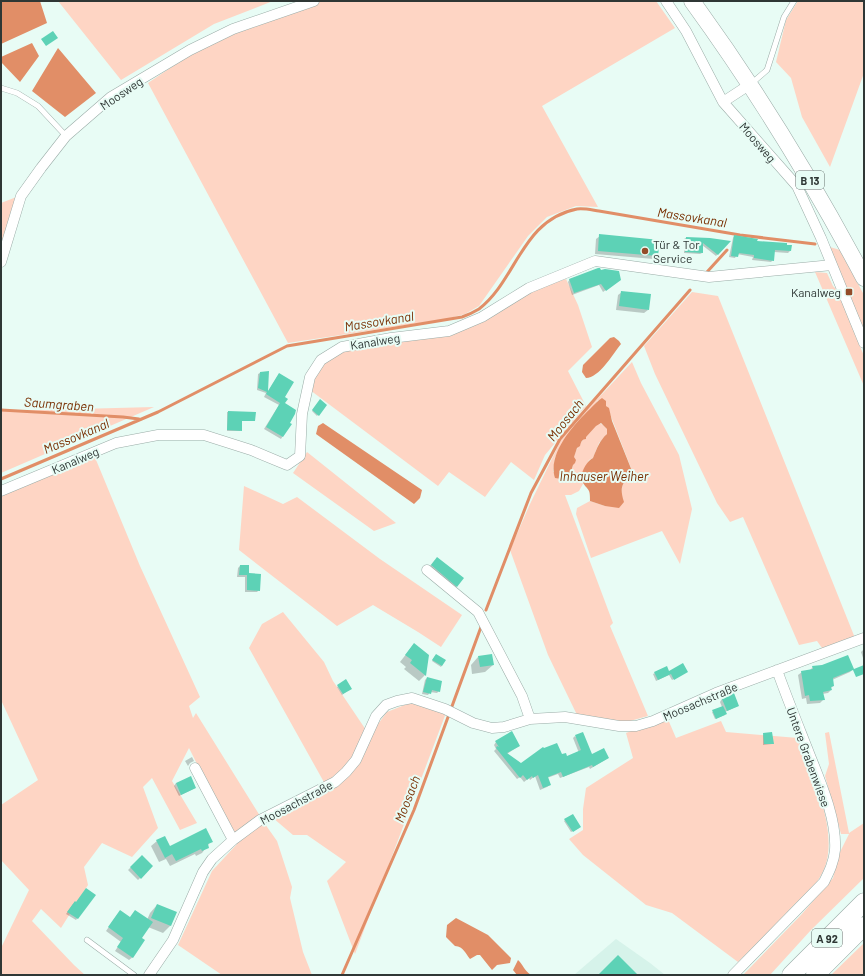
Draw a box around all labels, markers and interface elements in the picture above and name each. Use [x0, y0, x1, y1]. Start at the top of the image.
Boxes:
street label: Moosweg [97, 74, 145, 112]
street label: Moosweg [737, 119, 779, 165]
road number: B 13 [796, 171, 824, 189]
water label: Massovkanal [656, 204, 728, 230]
place label: Tür & Tor Service [653, 237, 700, 265]
marker: Tür & Tor Service [640, 246, 650, 256]
place label: Kanalweg [791, 285, 841, 299]
marker: Kanalweg [844, 287, 854, 297]
water label: Massovkanal [343, 308, 415, 334]
street label: Kanalweg [349, 330, 401, 352]
water label: Saumgraben [24, 394, 95, 414]
water label: Moosach [543, 396, 587, 444]
water label: Massovkanal [41, 415, 111, 457]
street label: Kanalweg [49, 444, 101, 476]
water label: Inhauser Weiher [560, 468, 649, 484]
street label: Moosachstraße [660, 679, 740, 723]
street label: Untere Grabenwiese [784, 705, 834, 809]
water label: Moosach [391, 773, 423, 825]
street label: Moosachstraße [257, 777, 335, 827]
road number: A 92 [812, 929, 842, 947]

